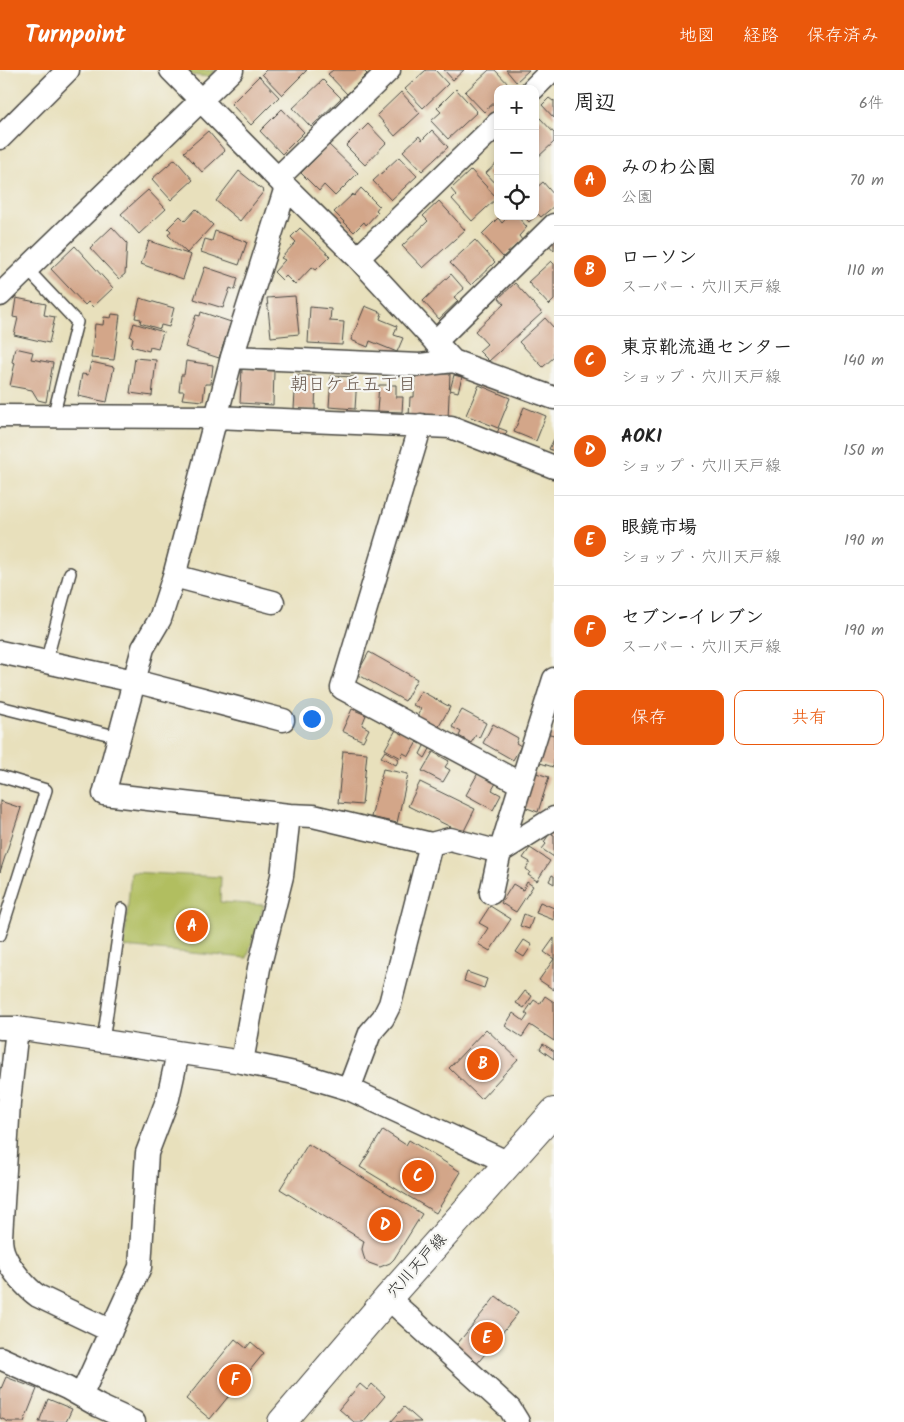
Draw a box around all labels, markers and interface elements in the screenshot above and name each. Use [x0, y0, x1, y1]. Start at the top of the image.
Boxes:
text: Turnpoint [25, 16, 126, 55]
text: 地図 [679, 22, 715, 51]
text: 経路 [743, 22, 779, 51]
text: 保存済み [807, 22, 879, 51]
map controls [494, 85, 539, 220]
button: + [494, 85, 539, 130]
text: 周辺 [574, 87, 616, 120]
text: 6件 [859, 91, 884, 116]
button: − [494, 130, 539, 175]
text: みのわ公園 [621, 153, 716, 183]
text: A [585, 168, 595, 193]
text: 70 m [849, 168, 884, 193]
button: locate [494, 175, 539, 220]
text: 公園 [621, 185, 653, 210]
text: ローソン [621, 243, 697, 273]
text: B [585, 258, 595, 283]
text: 110 m [847, 258, 884, 283]
text: スーパー · 穴川天戸線 [621, 275, 781, 300]
text: 東京靴流通センター [621, 333, 792, 363]
text: C [585, 348, 595, 373]
text: 140 m [843, 348, 884, 373]
text: ショップ · 穴川天戸線 [621, 365, 781, 390]
district label: 朝日ケ丘五丁目 [290, 371, 416, 400]
text: AOKI [621, 422, 662, 452]
text: D [585, 438, 595, 463]
text: 150 m [843, 438, 884, 463]
text: ショップ · 穴川天戸線 [621, 454, 781, 479]
text: 眼鏡市場 [621, 513, 697, 543]
text: E [586, 528, 594, 553]
text: 190 m [844, 528, 884, 553]
text: ショップ · 穴川天戸線 [621, 545, 781, 570]
text: セブン-イレブン [621, 603, 764, 633]
text: F [586, 618, 594, 643]
text: 190 m [844, 618, 884, 643]
text: スーパー · 穴川天戸線 [621, 635, 781, 660]
button: 保存 [574, 690, 724, 745]
button: 共有 [734, 690, 884, 745]
your location [299, 706, 325, 732]
pin: A [176, 907, 208, 945]
pin: B [467, 1045, 499, 1083]
pin: C [402, 1157, 434, 1195]
pin: D [369, 1206, 401, 1244]
street label: 穴川天戸線 [381, 1228, 453, 1304]
pin: E [471, 1319, 503, 1357]
pin: F [219, 1361, 251, 1399]

